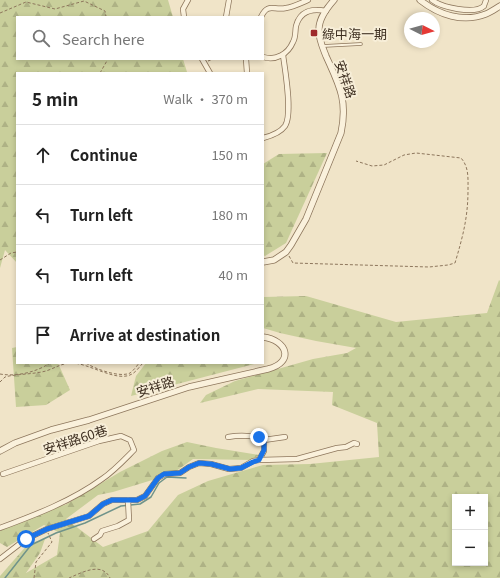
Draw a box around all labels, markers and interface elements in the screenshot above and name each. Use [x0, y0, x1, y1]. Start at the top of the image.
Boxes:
north arrow [404, 12, 440, 48]
search box [16, 16, 264, 60]
place label: 綠中海一期 [322, 24, 387, 43]
icon: search [30, 27, 52, 49]
text: Search here [62, 28, 144, 49]
marker: 綠中海一期 [309, 28, 319, 38]
street label: 安祥路 [331, 57, 361, 101]
text: 5 min [32, 86, 78, 111]
text: Walk · 370 m [163, 89, 248, 108]
icon: ahead [32, 144, 54, 166]
text: Continue [70, 144, 138, 165]
text: 150 m [211, 145, 248, 164]
icon: left [32, 204, 54, 226]
text: Turn left [70, 204, 133, 225]
text: 180 m [211, 205, 248, 224]
icon: left [32, 264, 54, 286]
text: Turn left [70, 264, 133, 285]
text: 40 m [219, 265, 248, 284]
icon: arrive [32, 324, 54, 346]
text: Arrive at destination [70, 324, 220, 345]
street label: 安祥路 [134, 371, 176, 401]
street label: 安祥路60巷 [40, 420, 110, 458]
route end [250, 428, 268, 446]
map controls [452, 494, 488, 566]
button: + [452, 494, 488, 530]
route start [17, 530, 35, 548]
button: − [452, 530, 488, 566]

